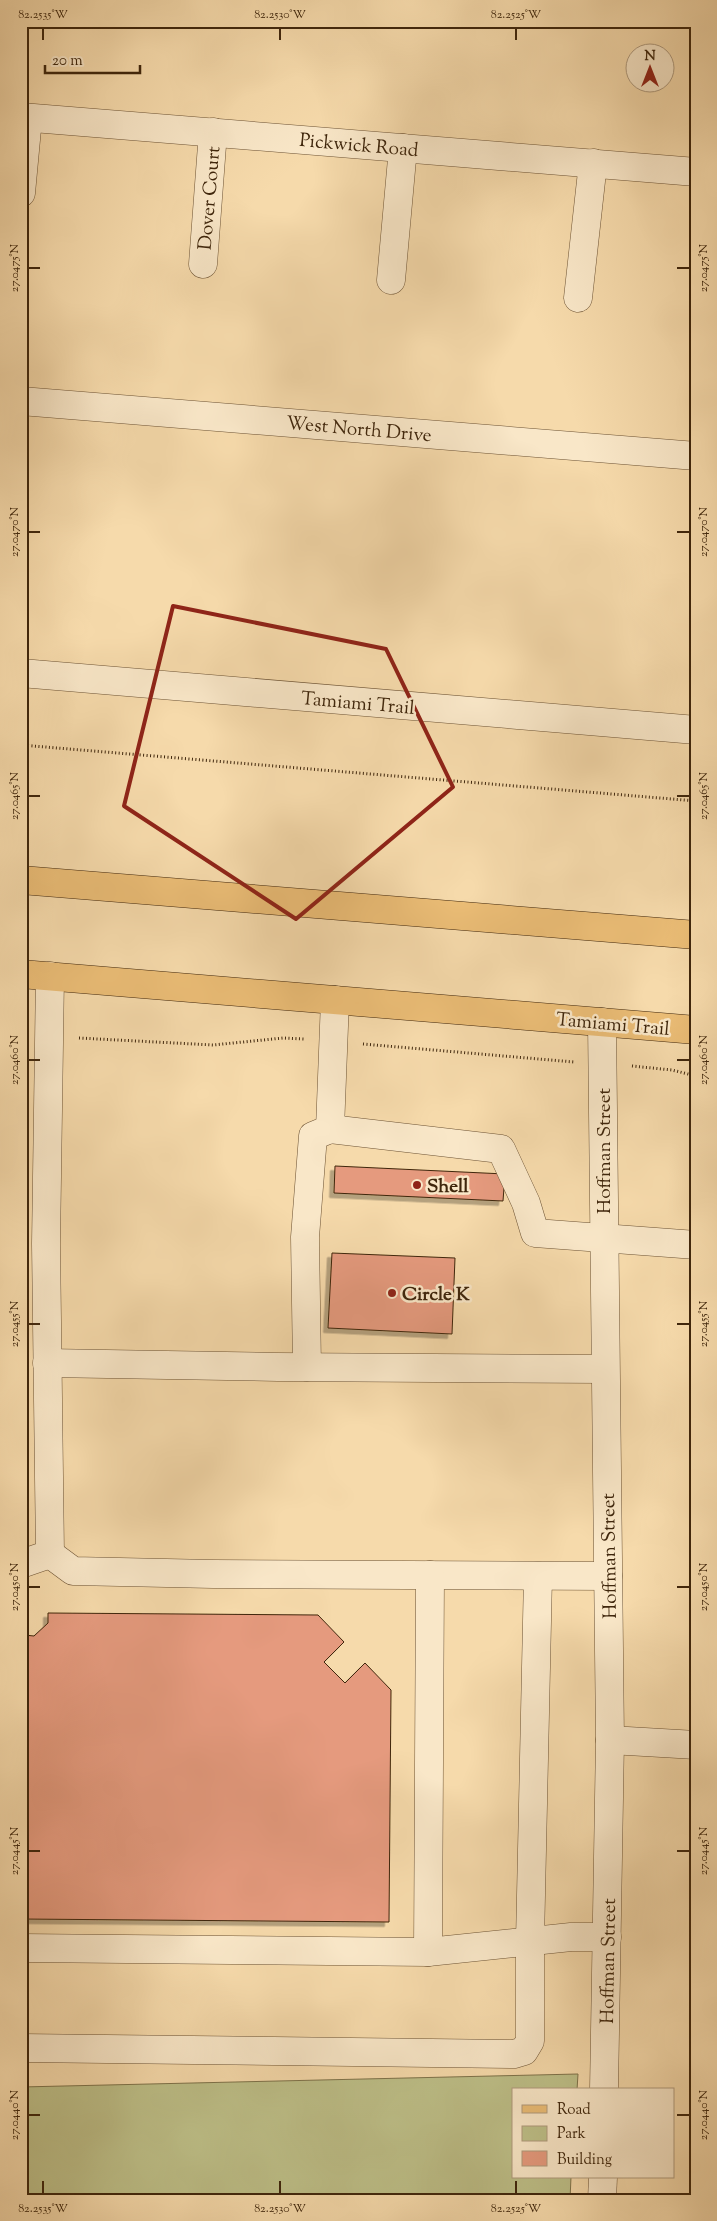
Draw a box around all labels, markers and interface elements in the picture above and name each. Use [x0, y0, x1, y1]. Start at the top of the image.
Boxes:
text: 82.2535°W [18, 6, 68, 24]
text: 82.2530°W [254, 6, 306, 24]
text: 82.2525°W [491, 6, 542, 24]
scale bar [45, 42, 140, 74]
north arrow [624, 42, 674, 92]
text: N [644, 47, 656, 67]
text: 20 m [52, 51, 83, 72]
street label: Pickwick Road [298, 128, 420, 165]
street label: Dover Court [193, 145, 229, 251]
text: 27.0475°N [6, 243, 24, 292]
text: 27.0475°N [695, 243, 713, 292]
street label: West North Drive [285, 411, 433, 450]
text: 27.0470°N [6, 507, 24, 557]
text: 27.0470°N [695, 507, 713, 557]
street label: Tamiami Trail [300, 686, 416, 723]
text: 27.0465°N [6, 771, 24, 820]
text: 27.0465°N [695, 771, 713, 820]
street label: Tamiami Trail [555, 1007, 671, 1044]
text: 27.0460°N [6, 1034, 24, 1085]
text: 27.0460°N [695, 1034, 713, 1085]
street label: Hoffman Street [592, 1088, 619, 1214]
place label: Shell [427, 1174, 469, 1201]
marker: Shell [411, 1179, 423, 1191]
place label: Circle K [402, 1282, 470, 1309]
marker: Circle K [386, 1287, 398, 1299]
text: 27.0455°N [6, 1300, 24, 1347]
text: 27.0455°N [695, 1300, 713, 1347]
street label: Hoffman Street [596, 1492, 625, 1619]
text: 27.0450°N [6, 1562, 24, 1611]
text: 27.0450°N [695, 1562, 713, 1611]
text: 27.0445°N [6, 1826, 24, 1875]
text: 27.0445°N [695, 1826, 713, 1875]
street label: Hoffman Street [595, 1897, 624, 2024]
legend [512, 2088, 674, 2178]
text: 27.0440°N [6, 2089, 24, 2140]
text: 27.0440°N [695, 2089, 713, 2140]
text: Road [557, 2100, 591, 2121]
text: Park [557, 2124, 586, 2145]
text: Building [557, 2150, 612, 2171]
text: 82.2535°W [18, 2200, 68, 2218]
text: 82.2530°W [254, 2200, 306, 2218]
text: 82.2525°W [491, 2200, 542, 2218]

